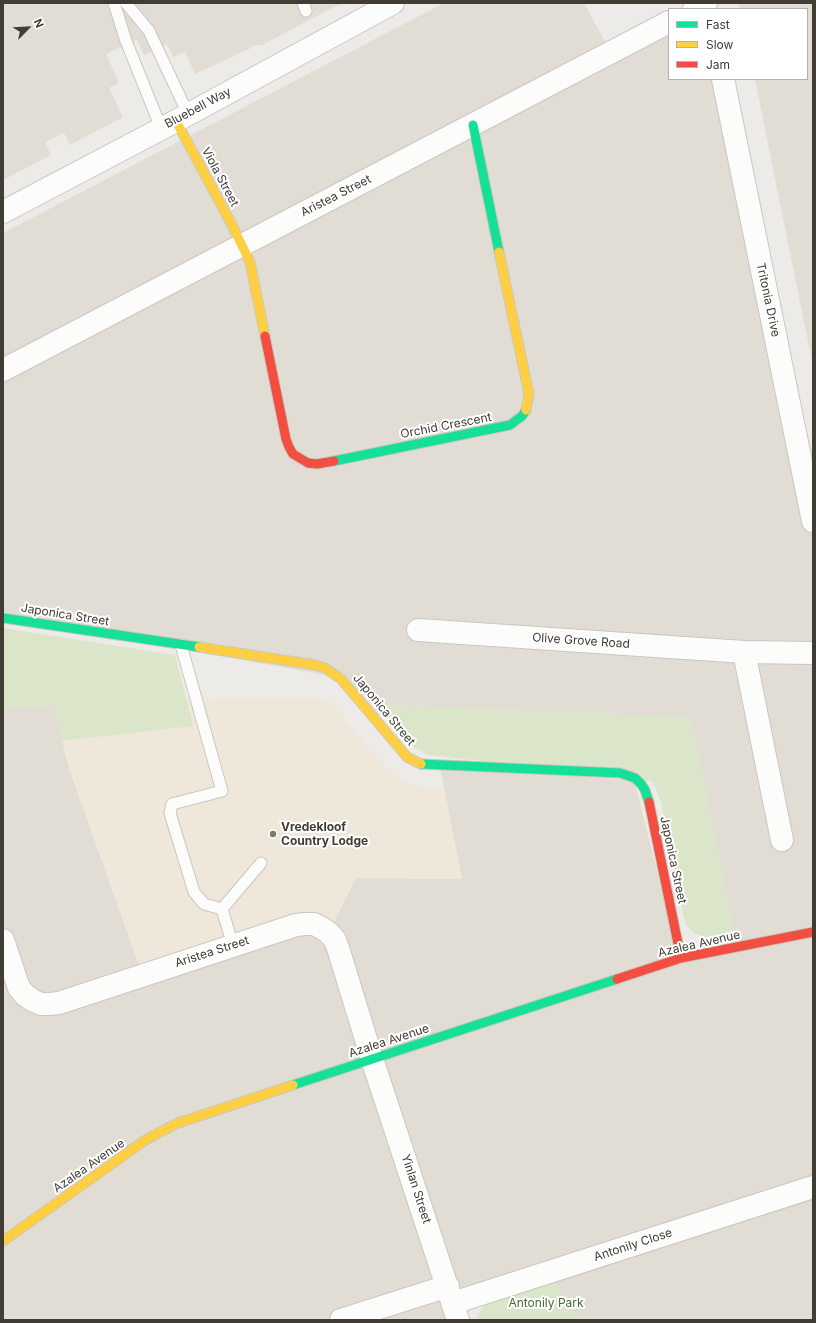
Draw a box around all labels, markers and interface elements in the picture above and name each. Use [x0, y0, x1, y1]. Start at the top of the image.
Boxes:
north arrow [8, 8, 48, 48]
legend [668, 8, 808, 80]
text: N [31, 16, 47, 30]
text: Fast [706, 17, 730, 32]
text: Slow [706, 37, 733, 52]
text: Jam [706, 57, 730, 72]
street label: Bluebell Way [162, 85, 234, 131]
street label: Viola Street [198, 145, 242, 209]
street label: Aristea Street [298, 172, 374, 220]
street label: Tritonia Drive [753, 262, 783, 338]
street label: Orchid Crescent [399, 410, 493, 442]
street label: Japonica Street [20, 601, 110, 629]
street label: Olive Grove Road [532, 630, 630, 652]
street label: Japonica Street [350, 671, 418, 749]
street label: Japonica Street [657, 815, 689, 905]
place label: Vredekloof Country Lodge [281, 820, 368, 848]
marker: Vredekloof Country Lodge [268, 829, 278, 839]
street label: Azalea Avenue [656, 928, 742, 960]
street label: Aristea Street [173, 933, 251, 971]
street label: Azalea Avenue [347, 1021, 431, 1061]
street label: Azalea Avenue [50, 1136, 128, 1196]
street label: Yinlan Street [398, 1153, 434, 1225]
street label: Antonily Close [592, 1226, 674, 1264]
park label: Antonily Park [508, 1296, 584, 1310]

